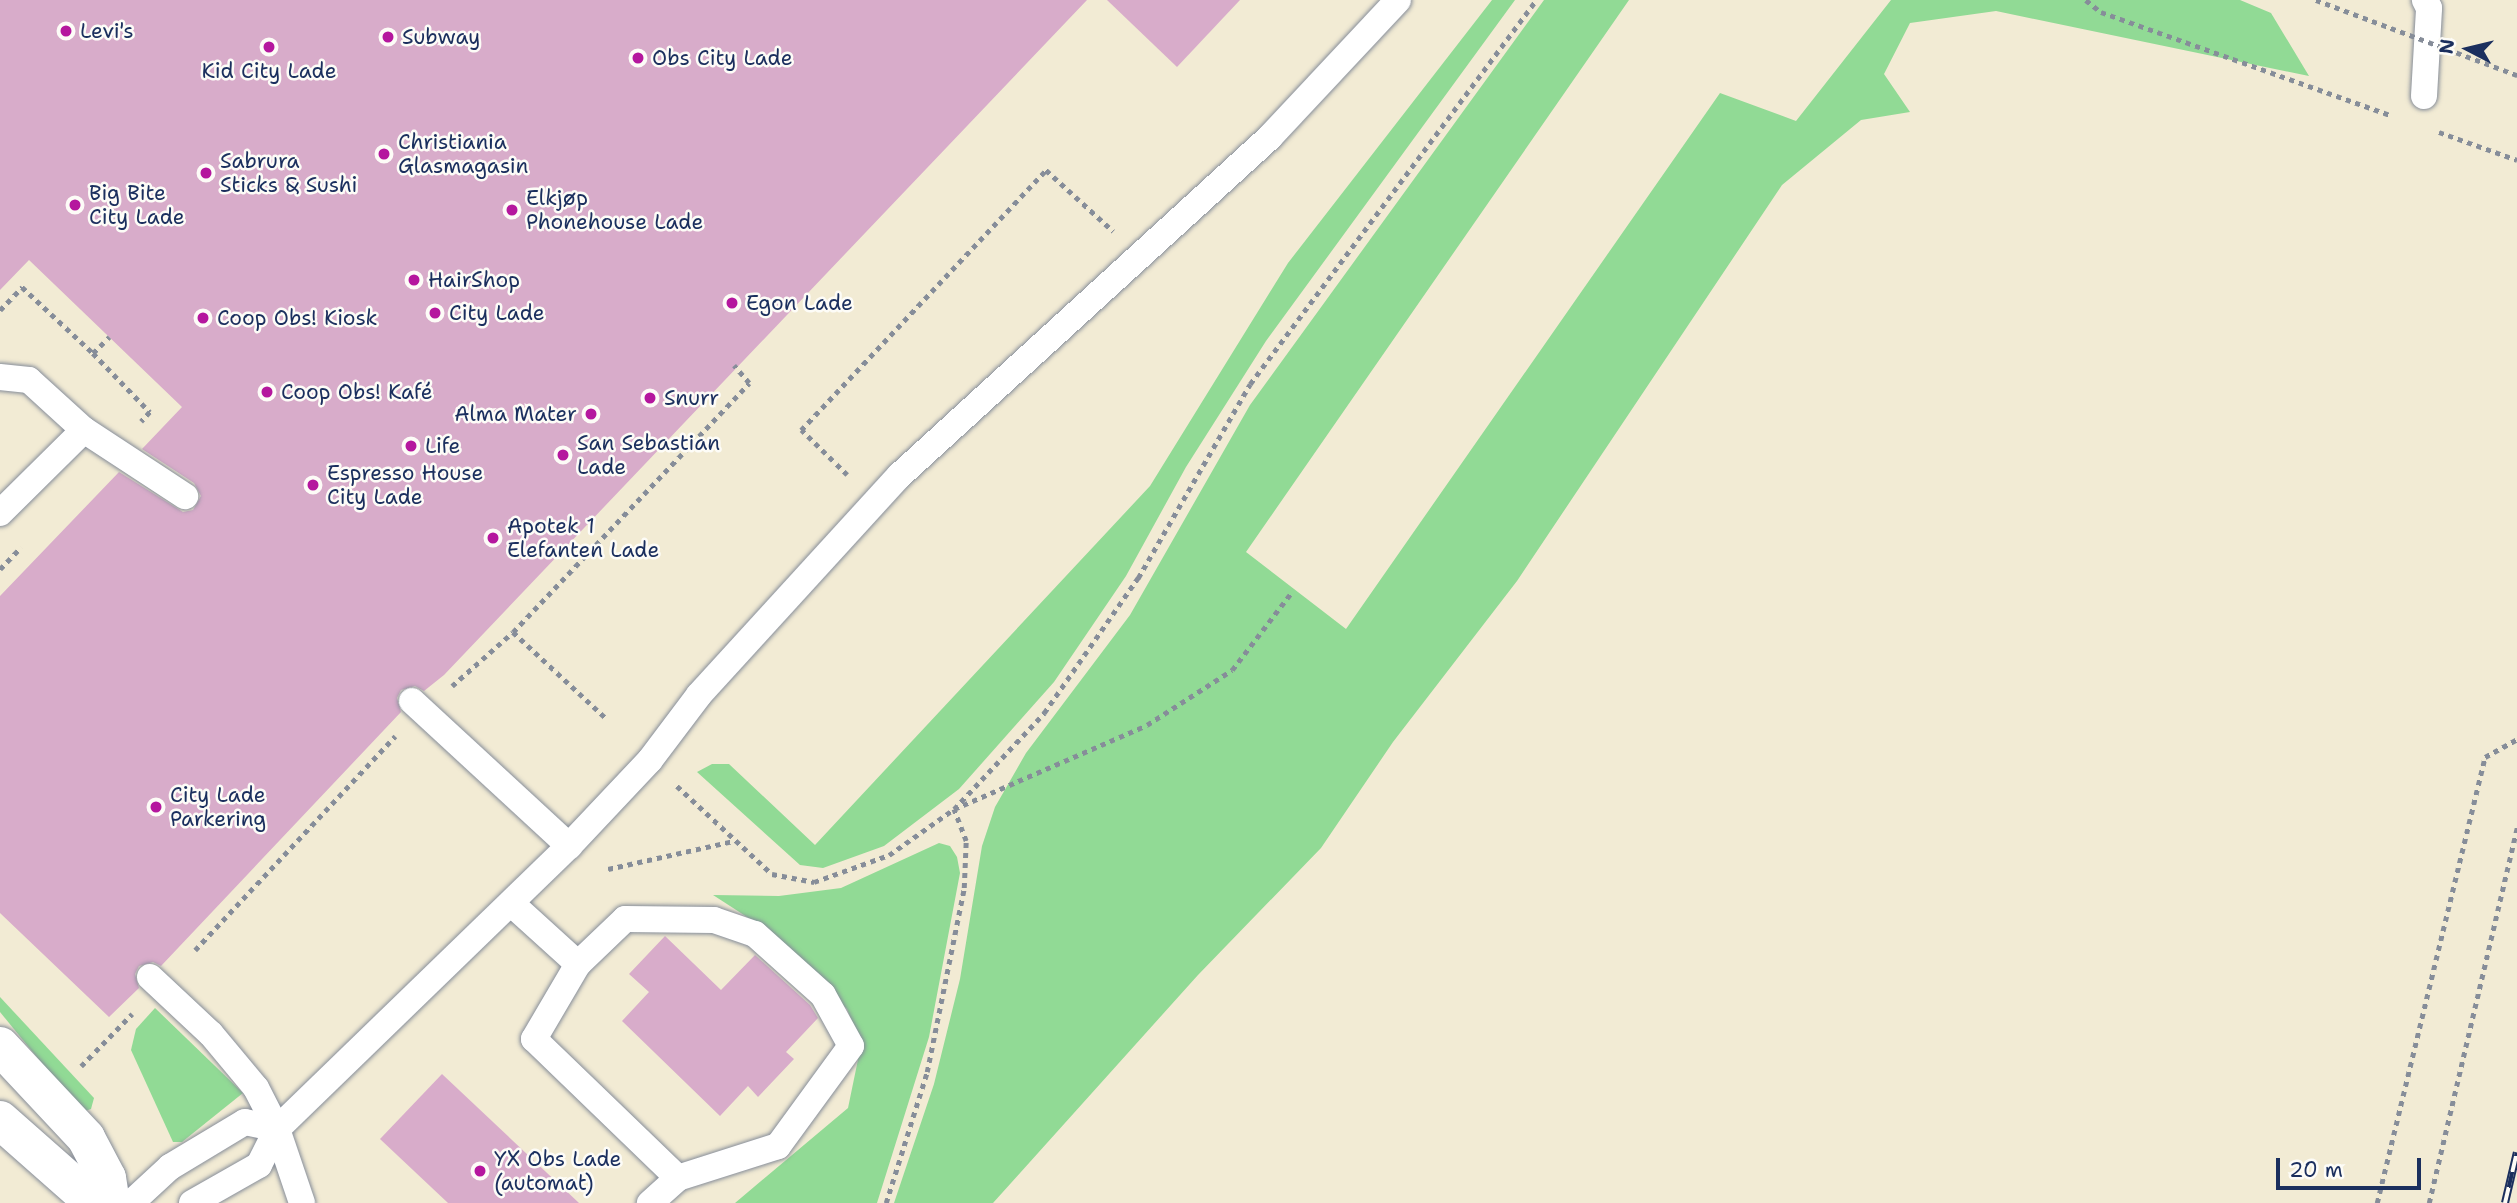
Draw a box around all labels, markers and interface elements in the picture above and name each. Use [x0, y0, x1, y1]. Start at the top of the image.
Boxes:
north arrow [2433, 14, 2503, 84]
place label: Levi's [80, 18, 134, 44]
marker: Levi's [58, 23, 74, 39]
place label: Subway [402, 24, 480, 50]
marker: Subway [380, 29, 396, 45]
text: N [2433, 37, 2460, 55]
marker: Kid City Lade [261, 39, 277, 55]
place label: Obs City Lade [652, 45, 793, 71]
marker: Obs City Lade [630, 50, 646, 66]
place label: Kid City Lade [201, 58, 337, 84]
place label: Christiania Glasmagasin [398, 129, 528, 179]
marker: Christiania Glasmagasin [376, 146, 392, 162]
place label: Sabrura Sticks & Sushi [220, 148, 358, 198]
marker: Sabrura Sticks & Sushi [198, 165, 214, 181]
place label: Big Bite City Lade [89, 180, 185, 230]
place label: Elkjøp Phonehouse Lade [526, 185, 703, 235]
marker: Big Bite City Lade [67, 197, 83, 213]
marker: Elkjøp Phonehouse Lade [504, 202, 520, 218]
place label: HairShop [428, 267, 520, 293]
marker: HairShop [406, 272, 422, 288]
place label: Egon Lade [746, 290, 853, 316]
marker: Egon Lade [724, 295, 740, 311]
place label: City Lade [449, 300, 545, 326]
place label: Coop Obs! Kiosk [217, 305, 378, 331]
marker: City Lade [427, 305, 443, 321]
marker: Coop Obs! Kiosk [195, 310, 211, 326]
place label: Coop Obs! Kafé [281, 379, 433, 405]
marker: Coop Obs! Kafé [259, 384, 275, 400]
place label: Snurr [664, 385, 719, 411]
marker: Snurr [642, 390, 658, 406]
place label: Alma Mater [454, 401, 577, 427]
marker: Alma Mater [583, 406, 599, 422]
place label: San Sebastian Lade [577, 430, 720, 480]
place label: Life [425, 433, 460, 459]
marker: Life [403, 438, 419, 454]
marker: San Sebastian Lade [555, 447, 571, 463]
place label: Espresso House City Lade [327, 460, 483, 510]
marker: Espresso House City Lade [305, 477, 321, 493]
place label: Apotek 1 Elefanten Lade [507, 513, 659, 563]
marker: Apotek 1 Elefanten Lade [485, 530, 501, 546]
place label: City Lade Parkering [170, 782, 266, 832]
marker: City Lade Parkering [148, 799, 164, 815]
scale bar [2279, 1144, 2424, 1188]
place label: YX Obs Lade (automat) [494, 1146, 621, 1196]
text: 20 m [2289, 1156, 2343, 1184]
marker: YX Obs Lade (automat) [472, 1163, 488, 1179]

